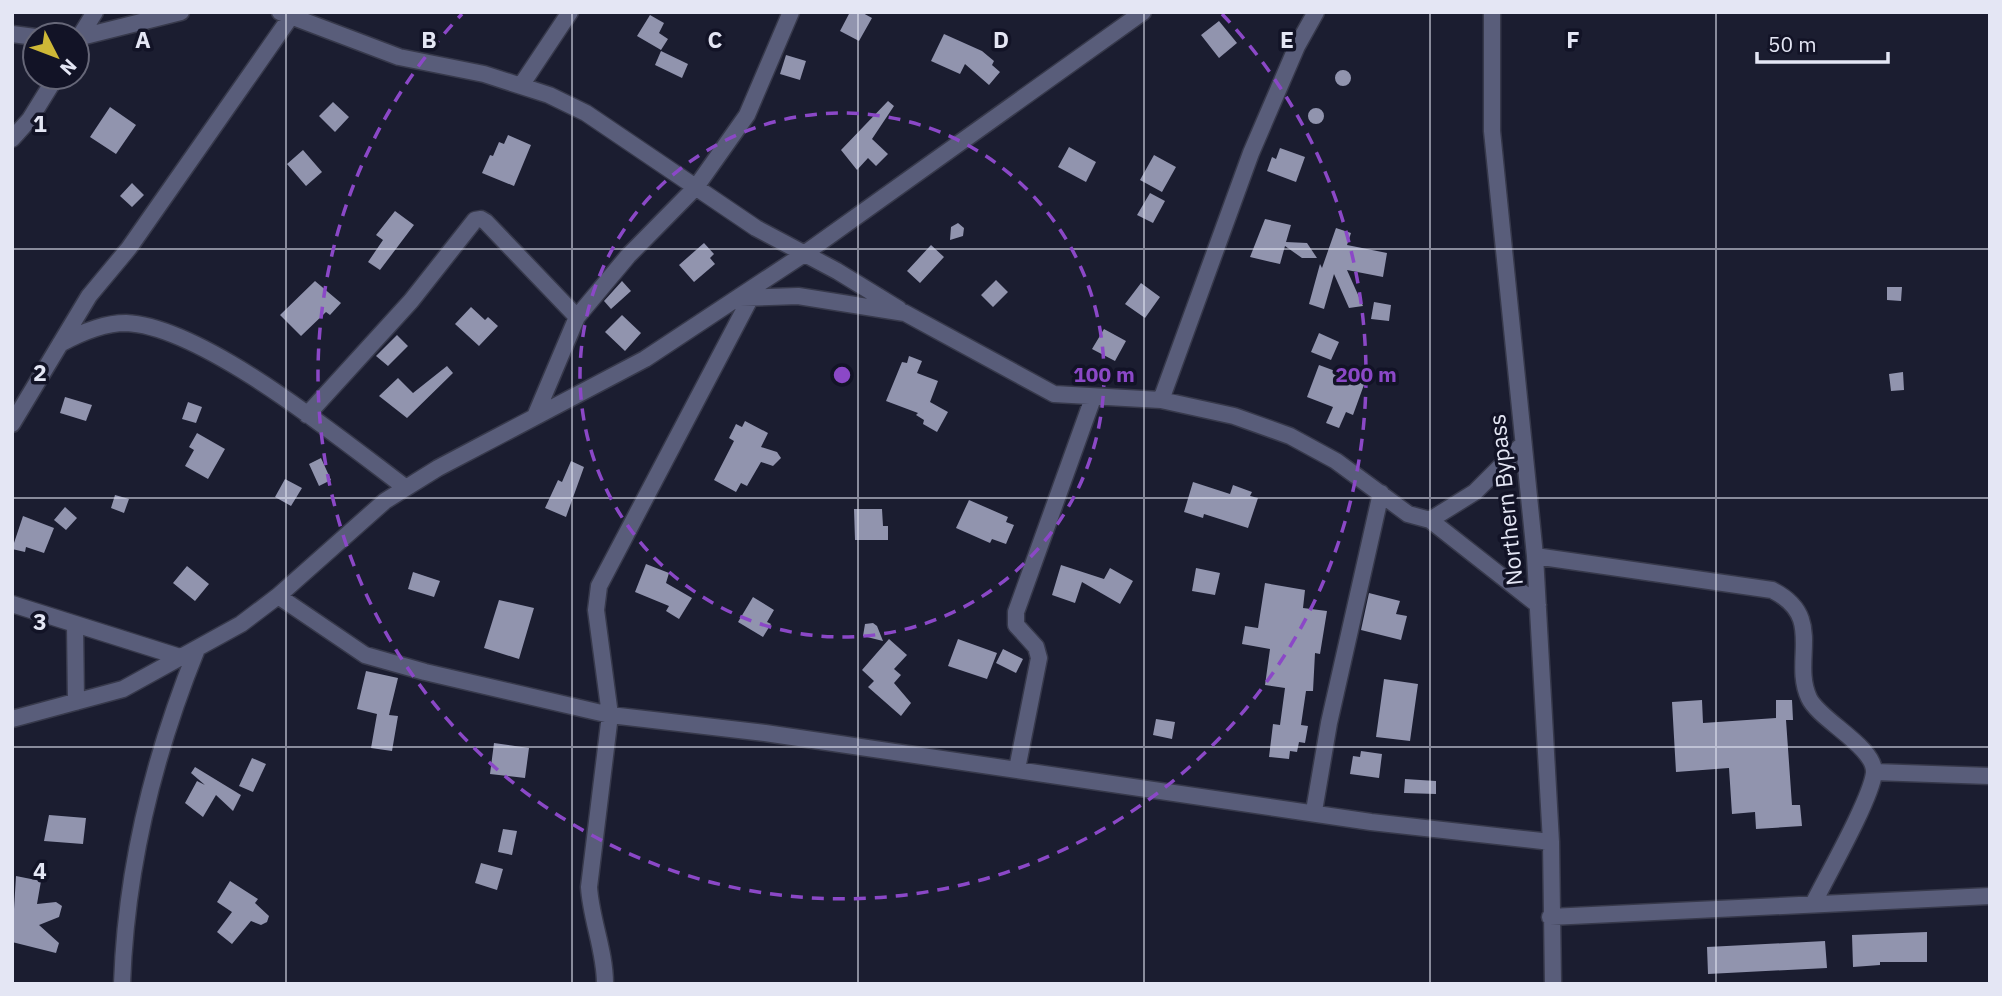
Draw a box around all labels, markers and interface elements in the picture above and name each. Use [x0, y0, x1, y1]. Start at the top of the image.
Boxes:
north arrow [21, 21, 91, 91]
scale bar [1757, 21, 1888, 65]
text: A [135, 24, 151, 54]
text: B [421, 24, 437, 54]
text: C [708, 24, 723, 54]
text: D [993, 24, 1009, 54]
text: E [1280, 24, 1294, 54]
text: F [1566, 24, 1580, 54]
text: 50 m [1768, 30, 1817, 58]
text: N [55, 54, 82, 81]
text: 1 [33, 108, 47, 138]
text: 2 [33, 357, 47, 387]
text: 100 m [1073, 360, 1135, 388]
text: 200 m [1335, 360, 1397, 388]
centre of rings [830, 363, 854, 387]
street label: Northern Bypass [1481, 413, 1529, 587]
text: 3 [33, 606, 47, 636]
text: 4 [33, 855, 47, 885]

